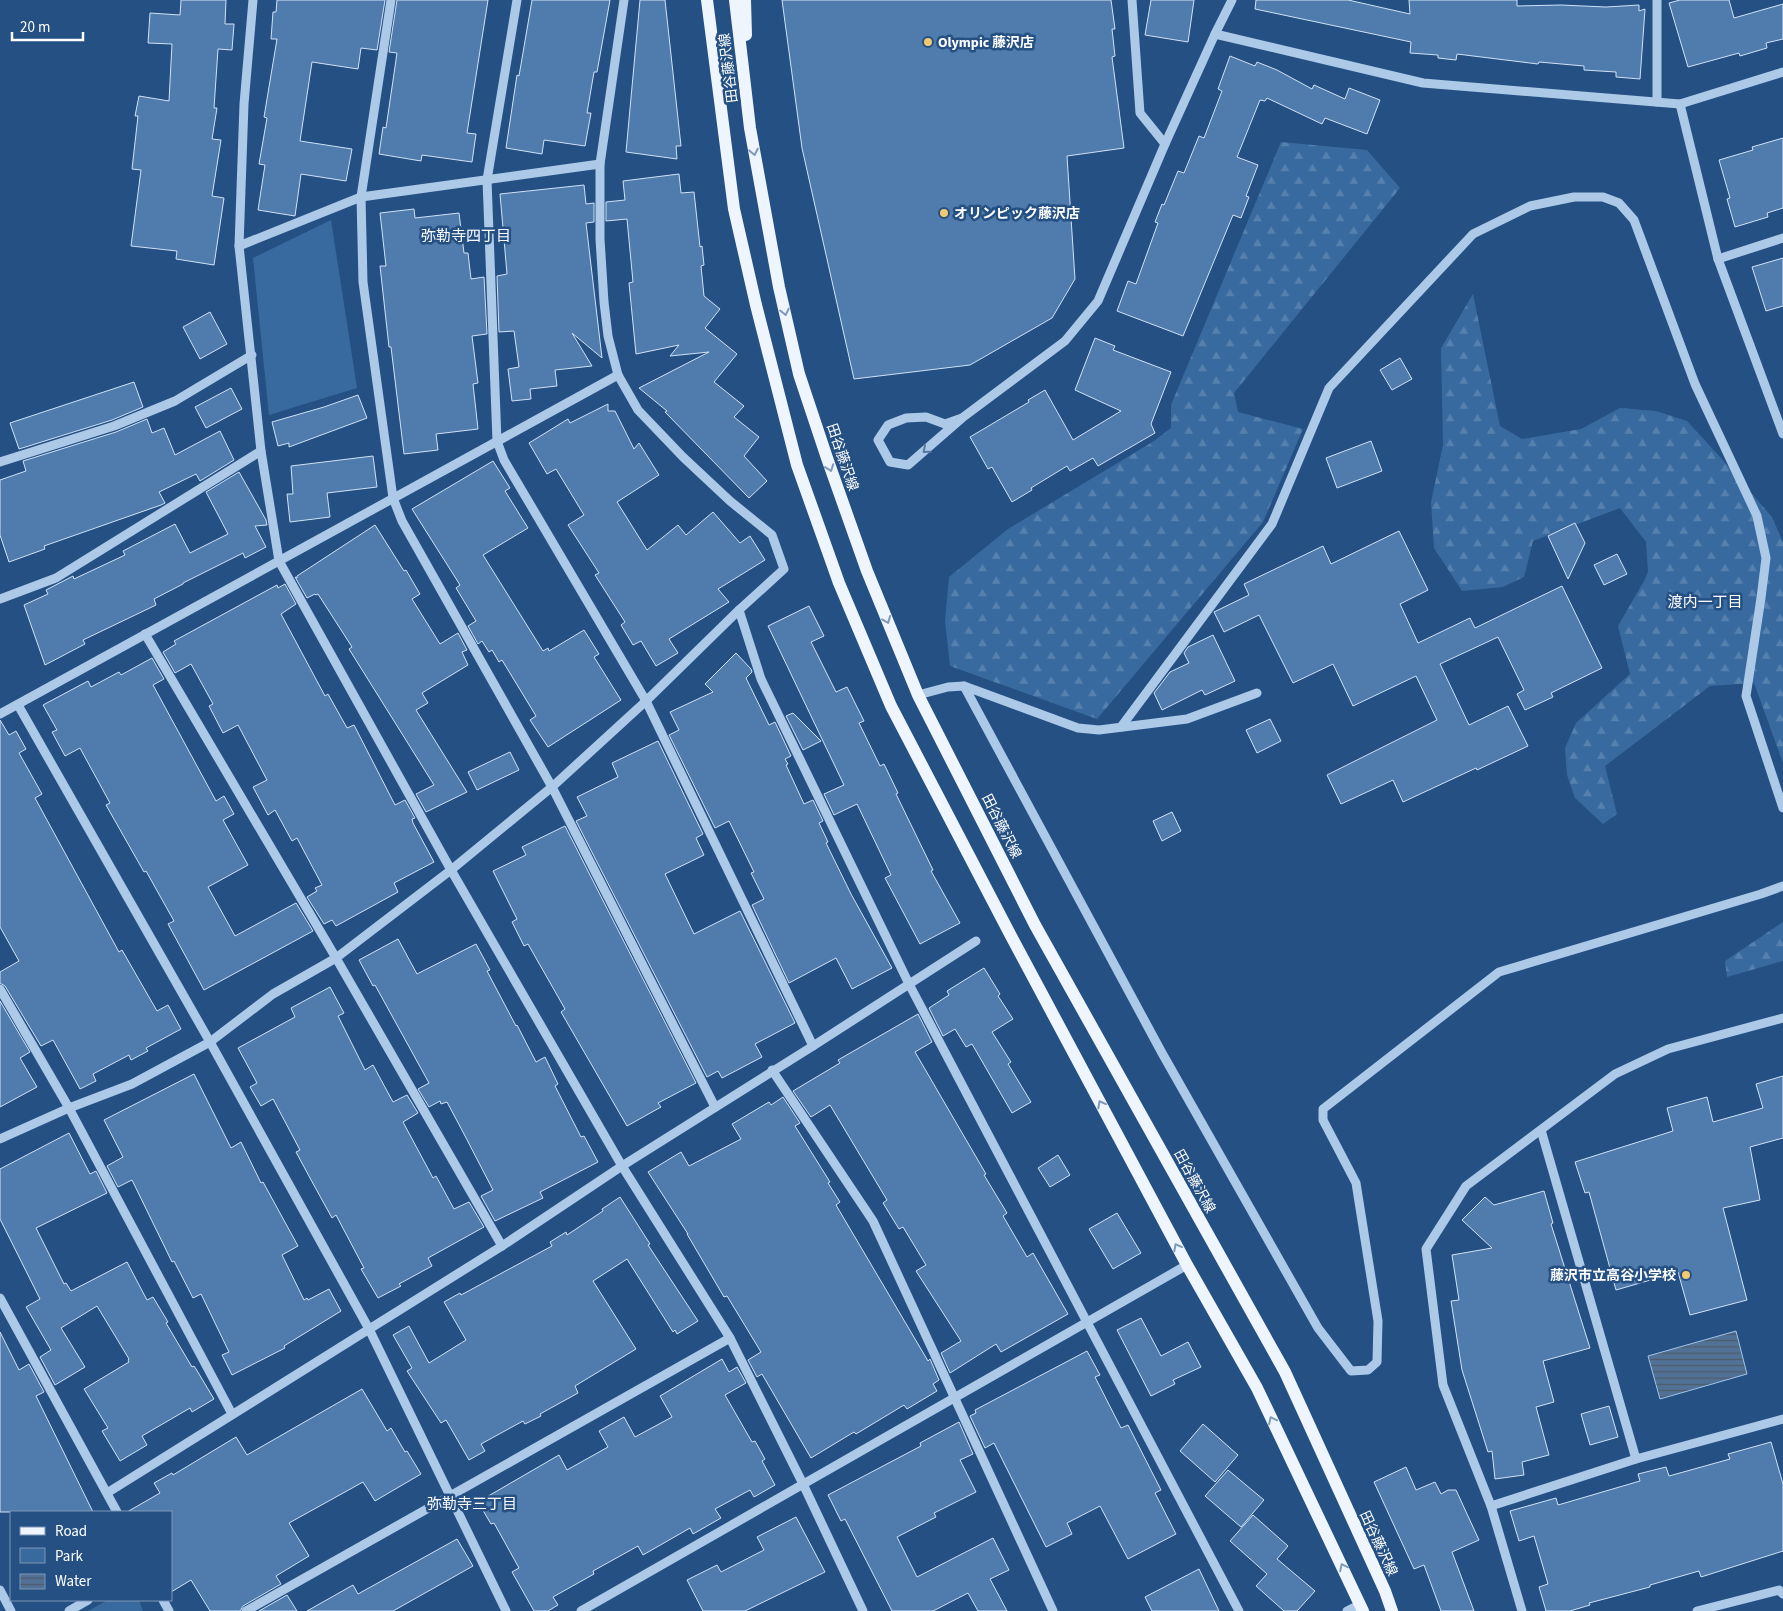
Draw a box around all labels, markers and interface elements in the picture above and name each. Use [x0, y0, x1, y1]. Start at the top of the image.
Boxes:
scale bar [12, 10, 84, 42]
text: 20 m [20, 17, 50, 38]
street label: 田谷藤沢線 [715, 32, 743, 104]
place label: Olympic 藤沢店 [938, 33, 1034, 53]
marker: Olympic 藤沢店 [922, 36, 934, 48]
one-way arrow [749, 148, 759, 157]
place label: オリンピック藤沢店 [954, 204, 1080, 224]
marker: オリンピック藤沢店 [938, 207, 950, 219]
district label: 弥勒寺四丁目 [421, 226, 511, 247]
one-way arrow [779, 307, 790, 316]
street label: 田谷藤沢線 [821, 421, 863, 494]
one-way arrow [922, 444, 931, 453]
one-way arrow [824, 463, 834, 472]
district label: 渡内一丁目 [1667, 592, 1743, 613]
one-way arrow [881, 615, 892, 624]
street label: 田谷藤沢線 [976, 791, 1026, 862]
one-way arrow [1097, 1100, 1107, 1109]
street label: 田谷藤沢線 [1168, 1146, 1220, 1217]
one-way arrow [1174, 1243, 1184, 1252]
place label: 藤沢市立高谷小学校 [1550, 1266, 1676, 1286]
marker: 藤沢市立高谷小学校 [1680, 1269, 1692, 1281]
one-way arrow [1268, 1416, 1279, 1425]
district label: 弥勒寺三丁目 [427, 1494, 517, 1515]
street label: 田谷藤沢線 [1354, 1507, 1402, 1579]
legend [10, 1511, 172, 1601]
text: Road [55, 1521, 87, 1542]
text: Park [55, 1546, 84, 1567]
one-way arrow [1338, 1563, 1349, 1572]
text: Water [55, 1571, 92, 1592]

